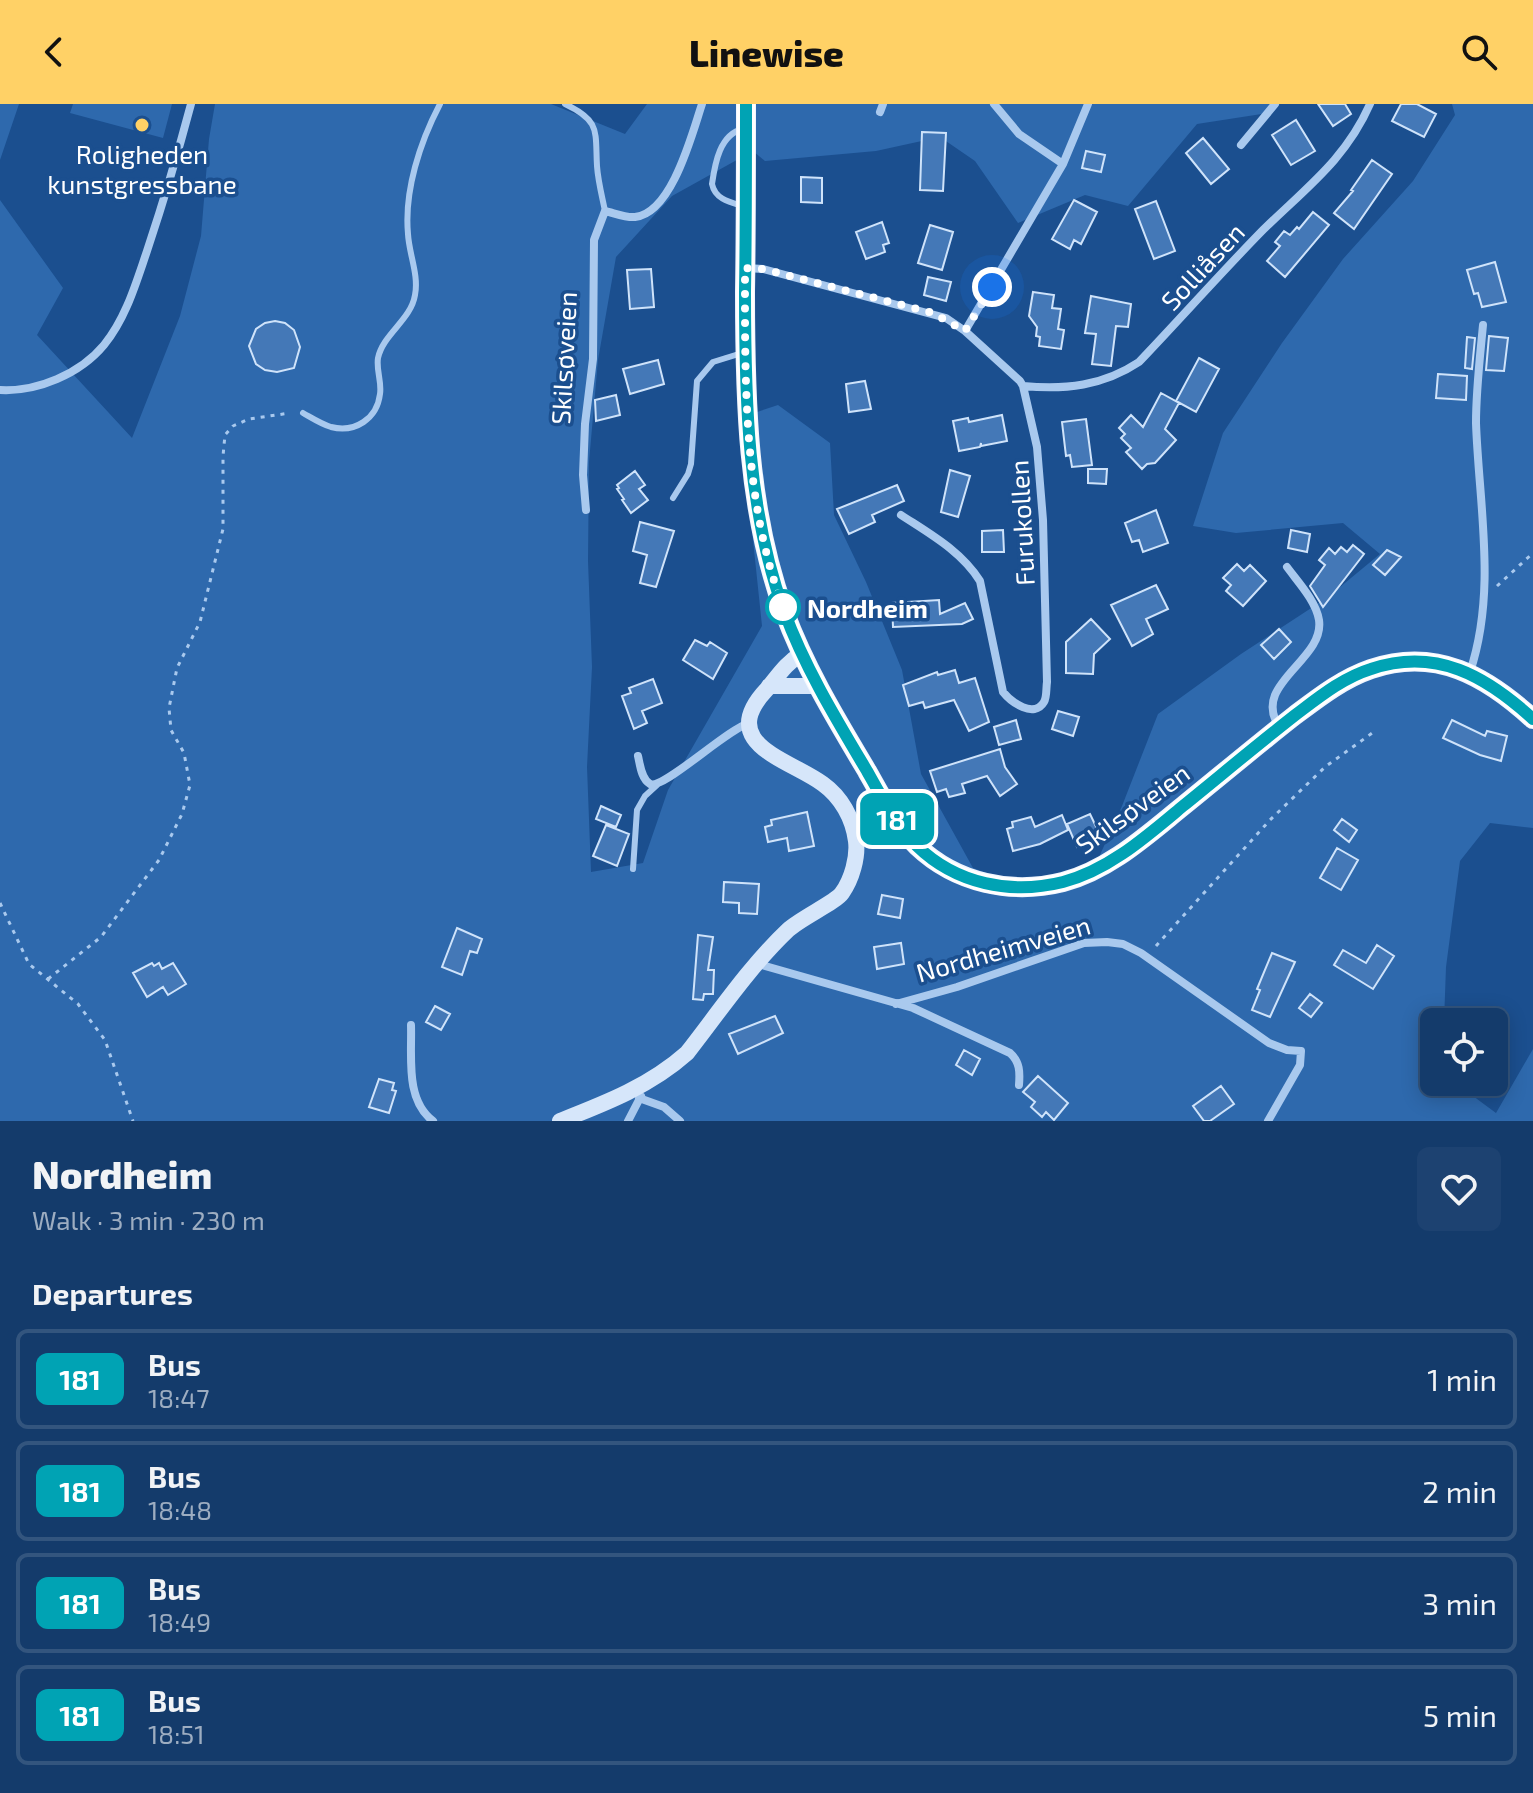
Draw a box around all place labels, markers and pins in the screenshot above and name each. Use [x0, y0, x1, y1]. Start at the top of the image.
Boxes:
marker: Roligheden kunstgressbane [133, 116, 151, 134]
place label: Roligheden kunstgressbane [47, 138, 237, 199]
marker: Nordheim [766, 590, 800, 624]
place label: Nordheim [807, 592, 928, 623]

